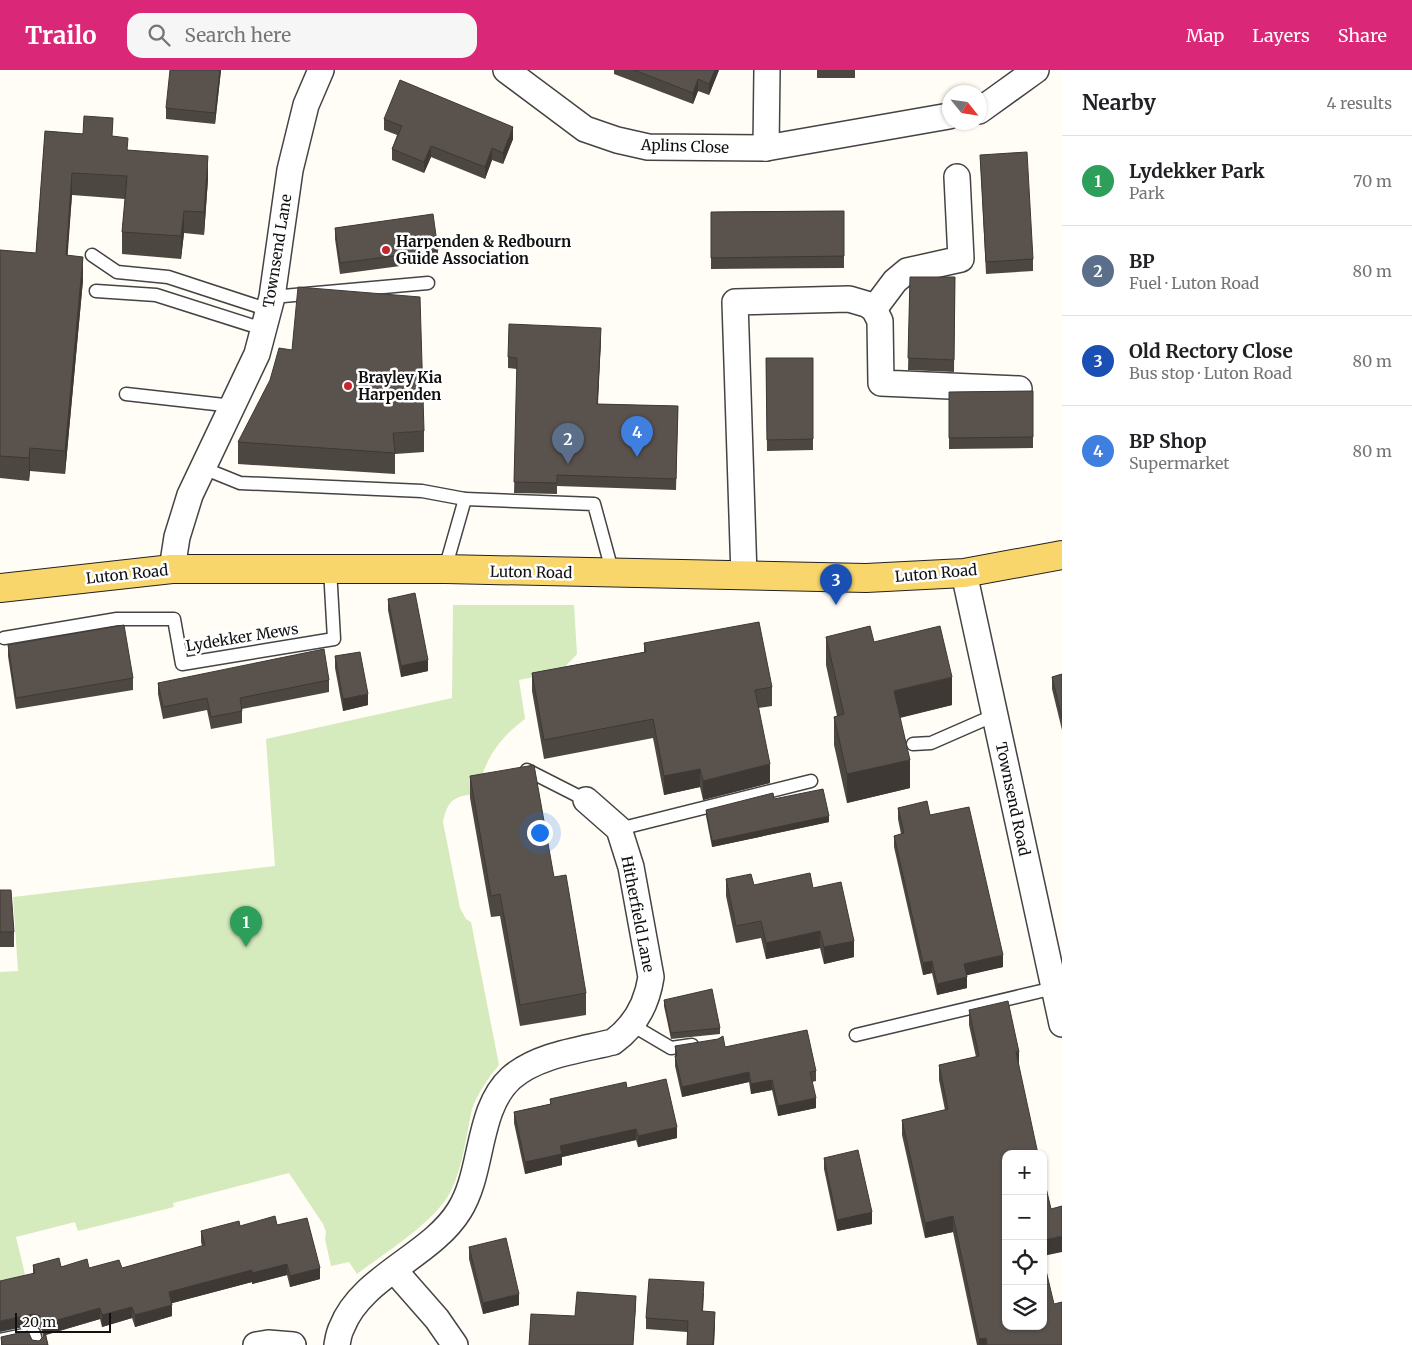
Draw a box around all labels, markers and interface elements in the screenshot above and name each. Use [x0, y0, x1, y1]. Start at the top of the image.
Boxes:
search box [127, 13, 477, 58]
text: Trailo [25, 20, 97, 51]
icon: search [145, 21, 173, 49]
text: Search here [185, 23, 291, 47]
text: Map [1186, 24, 1224, 47]
text: Layers [1252, 24, 1310, 47]
text: Share [1338, 24, 1387, 47]
north arrow [942, 85, 987, 130]
text: Nearby [1082, 89, 1156, 116]
text: 4 results [1326, 93, 1392, 113]
street label: Aplins Close [640, 135, 730, 157]
text: Lydekker Park [1129, 159, 1265, 183]
text: 1 [1094, 171, 1102, 191]
text: 70 m [1353, 171, 1392, 191]
text: Park [1129, 183, 1165, 203]
street label: Townsend Lane [259, 193, 295, 309]
place label: Harpenden & Redbourn Guide Association [396, 232, 571, 268]
marker: Harpenden & Redbourn Guide Association [380, 244, 392, 256]
text: BP [1129, 249, 1155, 273]
text: 2 [1093, 261, 1103, 281]
text: 80 m [1353, 261, 1392, 281]
text: Fuel · Luton Road [1129, 273, 1259, 293]
text: Old Rectory Close [1129, 339, 1293, 363]
text: 3 [1093, 351, 1103, 371]
text: 80 m [1353, 351, 1392, 371]
text: Bus stop · Luton Road [1129, 363, 1292, 383]
place label: Brayley Kia Harpenden [358, 368, 443, 404]
marker: Brayley Kia Harpenden [342, 380, 354, 392]
pin: 4 [621, 416, 653, 457]
pin: 2 [552, 423, 584, 464]
text: BP Shop [1129, 429, 1206, 453]
text: 4 [1093, 441, 1103, 461]
text: 80 m [1353, 441, 1392, 461]
text: Supermarket [1129, 453, 1230, 473]
street label: Luton Road [85, 560, 169, 588]
street label: Luton Road [894, 560, 978, 586]
street label: Luton Road [490, 562, 572, 582]
pin: 3 [820, 564, 852, 605]
street label: Lydekker Mews [184, 619, 300, 655]
street label: Townsend Road [992, 740, 1034, 858]
your location [527, 820, 553, 846]
street label: Hitherfield Lane [617, 854, 659, 974]
pin: 1 [230, 906, 262, 947]
map controls [1002, 1150, 1047, 1330]
button: + [1002, 1150, 1047, 1195]
button: − [1002, 1195, 1047, 1240]
button: locate [1002, 1240, 1047, 1285]
button: layers [1002, 1285, 1047, 1330]
scale bar [15, 1310, 111, 1333]
text: 20 m [22, 1313, 56, 1331]

